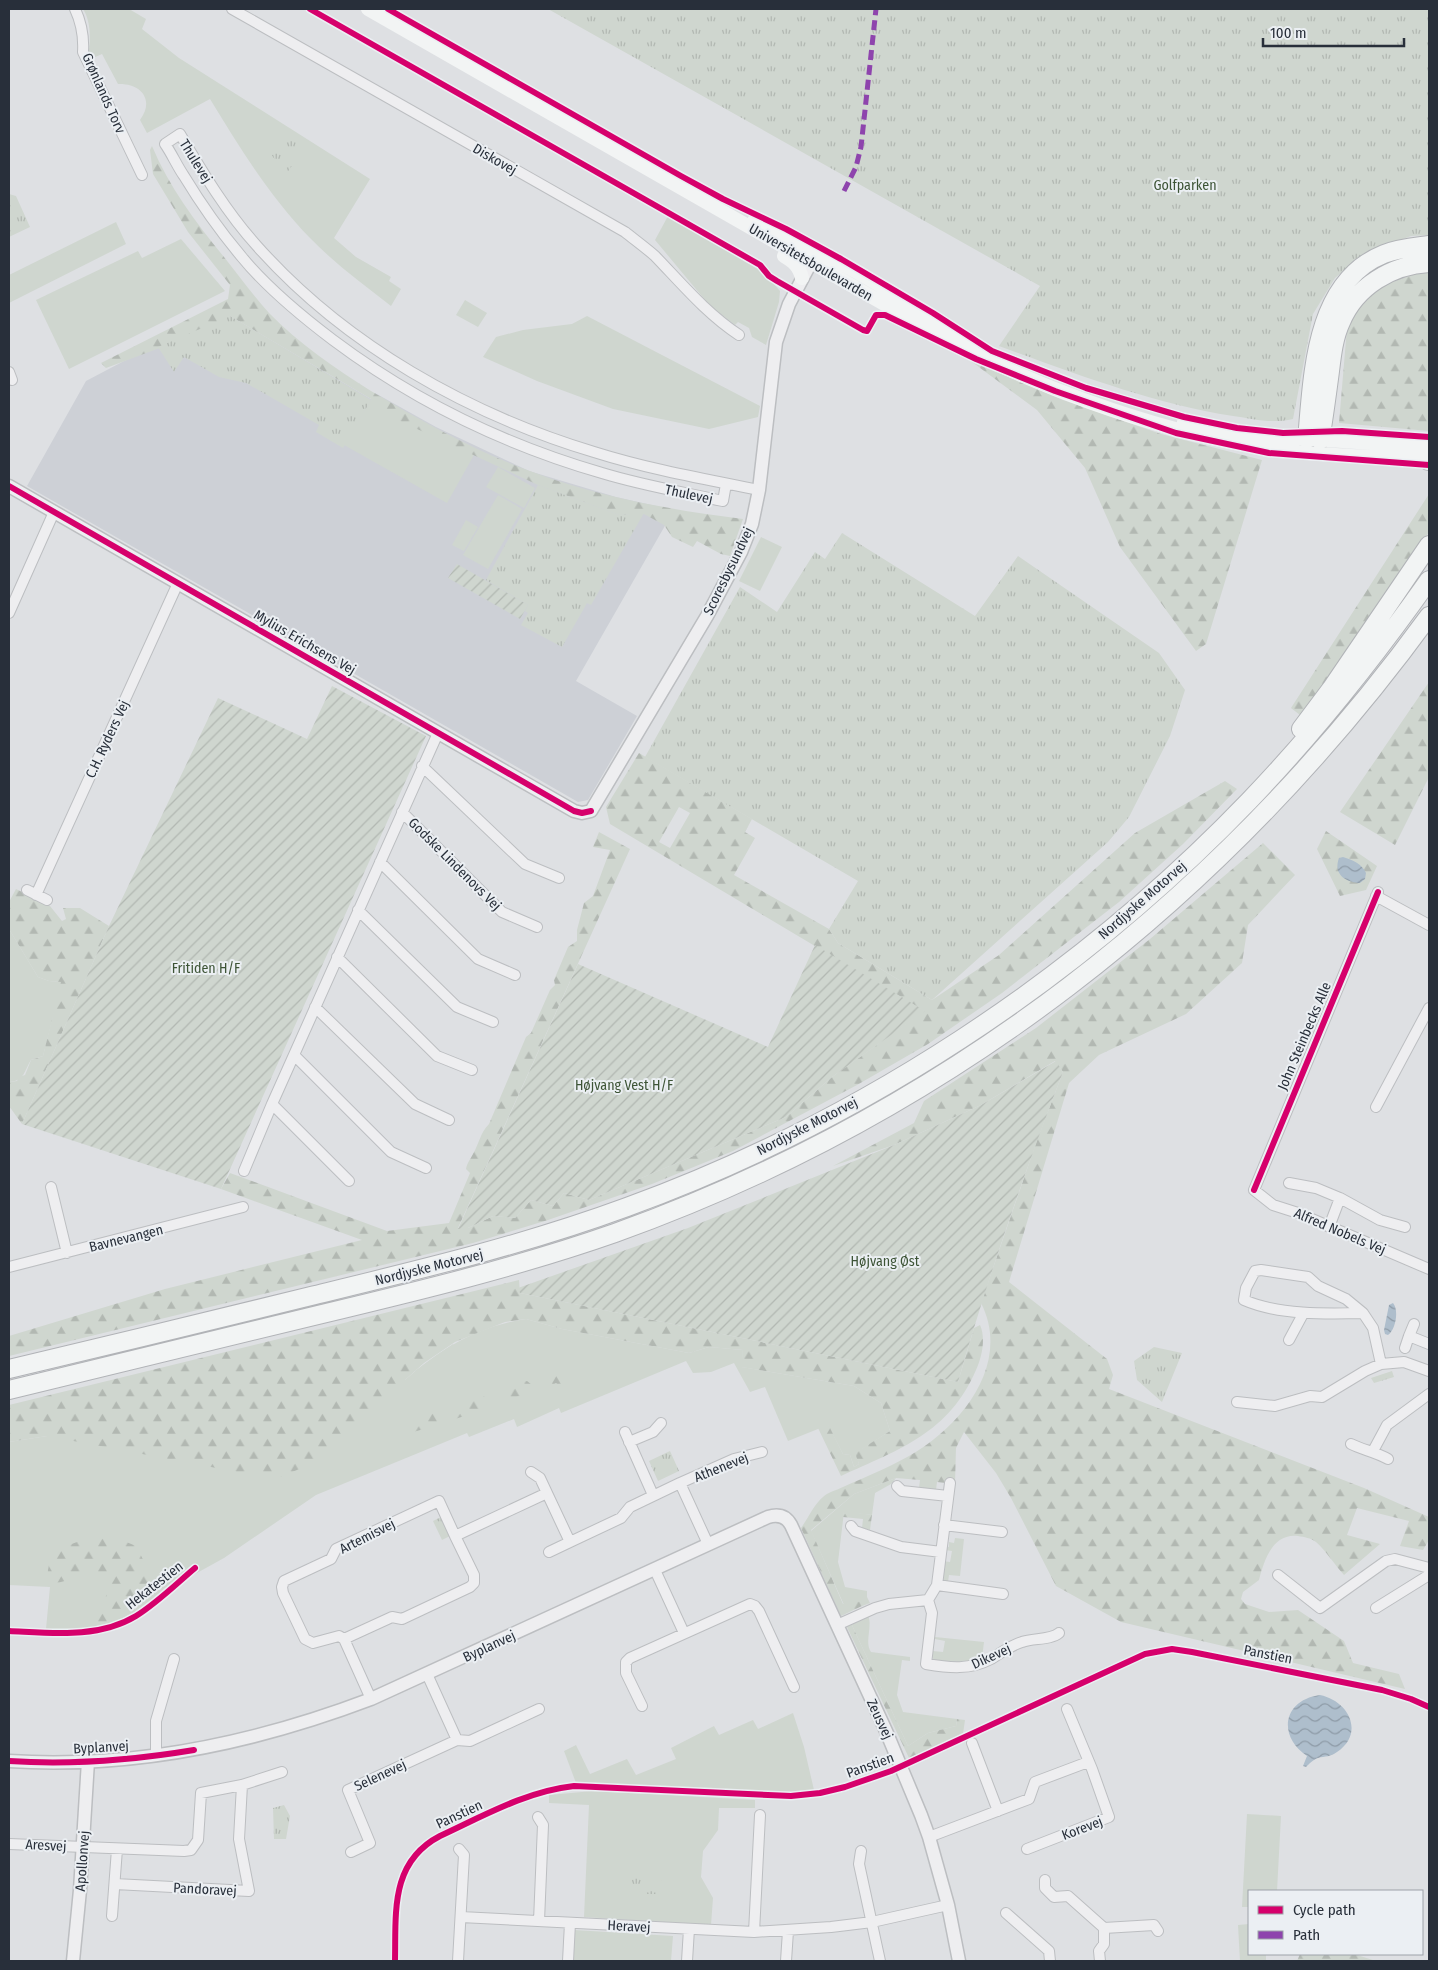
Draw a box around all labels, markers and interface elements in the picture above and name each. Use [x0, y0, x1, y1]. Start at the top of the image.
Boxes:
scale bar [1263, 15, 1404, 47]
text: 100 m [1270, 24, 1307, 42]
street label: Grønlands Torv [78, 50, 129, 137]
street label: Thulevej [176, 136, 216, 186]
street label: Diskovej [470, 140, 520, 179]
park label: Golfparken [1153, 177, 1217, 194]
street label: Universitetsboulevarden [746, 220, 876, 305]
street label: Thulevej [664, 481, 714, 508]
street label: Scoresbysundvej [700, 524, 757, 618]
street label: Mylius Erichsens Vej [251, 606, 359, 679]
street label: C.H. Ryders Vej [82, 697, 133, 781]
street label: Godske Lindenovs Vej [405, 814, 505, 914]
street label: Nordjyske Motorvej [1095, 858, 1190, 943]
park label: Fritiden H/F [172, 960, 240, 977]
street label: John Steinbecks Alle [1274, 979, 1335, 1093]
park label: Højvang Vest H/F [575, 1077, 673, 1094]
street label: Nordjyske Motorvej [754, 1094, 860, 1159]
street label: Alfred Nobels Vej [1291, 1204, 1388, 1258]
street label: Bavnevangen [87, 1221, 165, 1256]
street label: Nordjyske Motorvej [373, 1246, 485, 1289]
park label: Højvang Øst [851, 1253, 920, 1270]
street label: Athenevej [692, 1449, 751, 1486]
street label: Artemisvej [337, 1515, 398, 1558]
street label: Hekatestien [122, 1558, 186, 1613]
street label: Byplanvej [460, 1627, 518, 1666]
street label: Dikevej [969, 1640, 1014, 1673]
street label: Panstien [1242, 1641, 1294, 1668]
street label: Zeusvej [863, 1696, 896, 1742]
street label: Byplanvej [73, 1738, 129, 1757]
street label: Panstien [844, 1749, 896, 1782]
street label: Selenevej [352, 1756, 409, 1795]
street label: Panstien [433, 1796, 485, 1833]
street label: Korevej [1059, 1813, 1105, 1844]
street label: Apollonvej [72, 1830, 93, 1892]
street label: Aresvej [25, 1836, 67, 1855]
street label: Pandoravej [173, 1879, 237, 1900]
legend [1248, 1890, 1423, 1955]
text: Cycle path [1293, 1901, 1356, 1919]
street label: Heravej [607, 1917, 651, 1936]
text: Path [1293, 1926, 1320, 1944]

